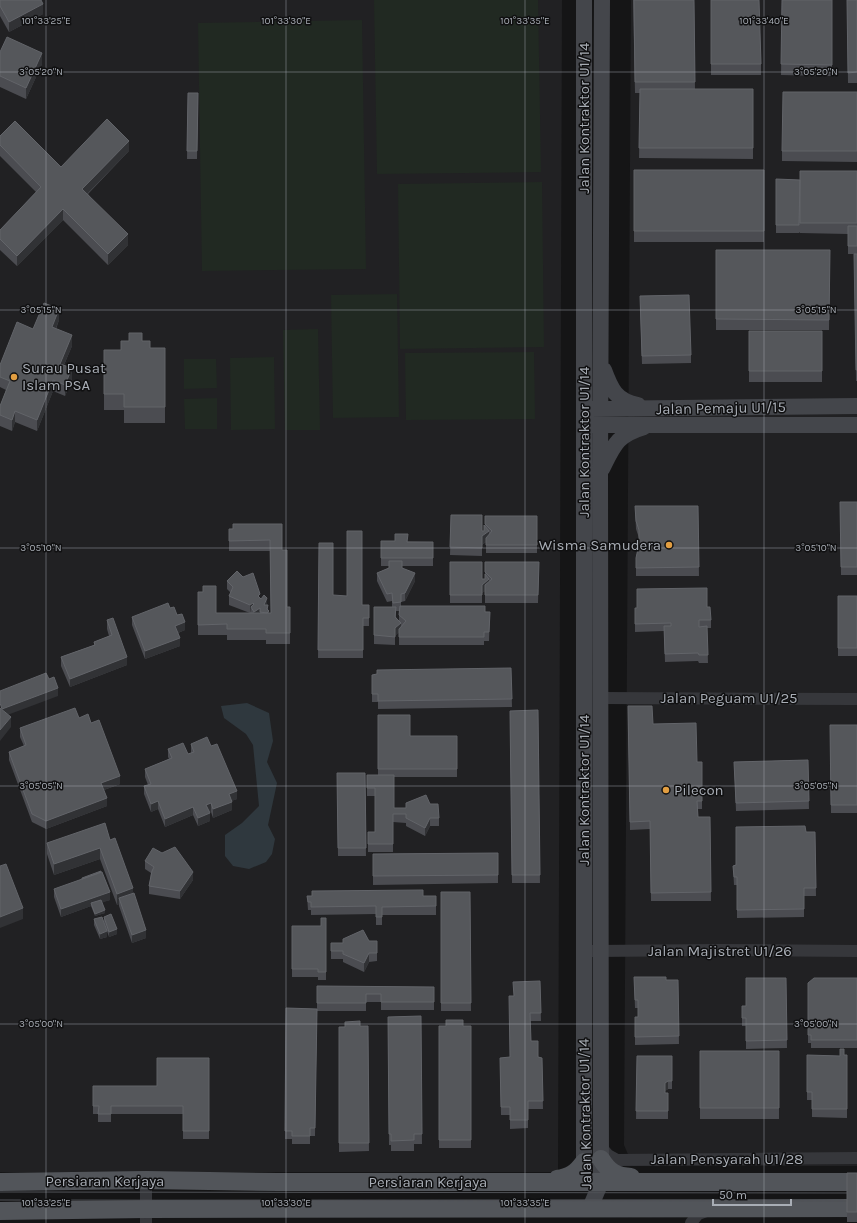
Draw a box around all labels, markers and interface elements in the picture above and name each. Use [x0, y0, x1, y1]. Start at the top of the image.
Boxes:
text: 101°33'25"E [21, 15, 71, 27]
text: 101°33'30"E [261, 15, 311, 27]
text: 101°33'35"E [500, 15, 550, 27]
text: 101°33'40"E [739, 15, 789, 27]
street label: Jalan Kontraktor U1/14 [575, 42, 593, 193]
text: 3°05'20"N [19, 66, 63, 78]
text: 3°05'20"N [794, 66, 838, 78]
text: 3°05'15"N [20, 304, 62, 316]
text: 3°05'15"N [795, 304, 837, 316]
place label: Surau Pusat Islam PSA [22, 359, 106, 394]
street label: Jalan Kontraktor U1/14 [575, 366, 593, 517]
marker: Surau Pusat Islam PSA [9, 372, 19, 382]
street label: Jalan Pemaju U1/15 [656, 398, 786, 418]
place label: Wisma Samudera [539, 536, 661, 554]
marker: Wisma Samudera [664, 540, 674, 550]
text: 3°05'10"N [20, 542, 62, 554]
text: 3°05'10"N [795, 542, 837, 554]
street label: Jalan Peguam U1/25 [660, 689, 798, 707]
street label: Jalan Kontraktor U1/14 [575, 714, 593, 865]
text: 3°05'05"N [19, 780, 63, 792]
text: 3°05'05"N [794, 780, 838, 792]
place label: Pilecon [674, 781, 724, 799]
marker: Pilecon [661, 785, 671, 795]
street label: Jalan Majistret U1/26 [648, 942, 792, 960]
text: 3°05'00"N [19, 1018, 63, 1030]
text: 3°05'00"N [794, 1018, 838, 1030]
street label: Jalan Kontraktor U1/14 [575, 1038, 595, 1190]
street label: Jalan Pensyarah U1/28 [651, 1150, 803, 1168]
street label: Persiaran Kerjaya [46, 1172, 164, 1190]
street label: Persiaran Kerjaya [369, 1173, 487, 1191]
scale bar [713, 1181, 791, 1207]
text: 50 m [719, 1188, 747, 1202]
text: 101°33'25"E [21, 1197, 71, 1209]
text: 101°33'30"E [261, 1197, 311, 1209]
text: 101°33'35"E [500, 1197, 550, 1209]

